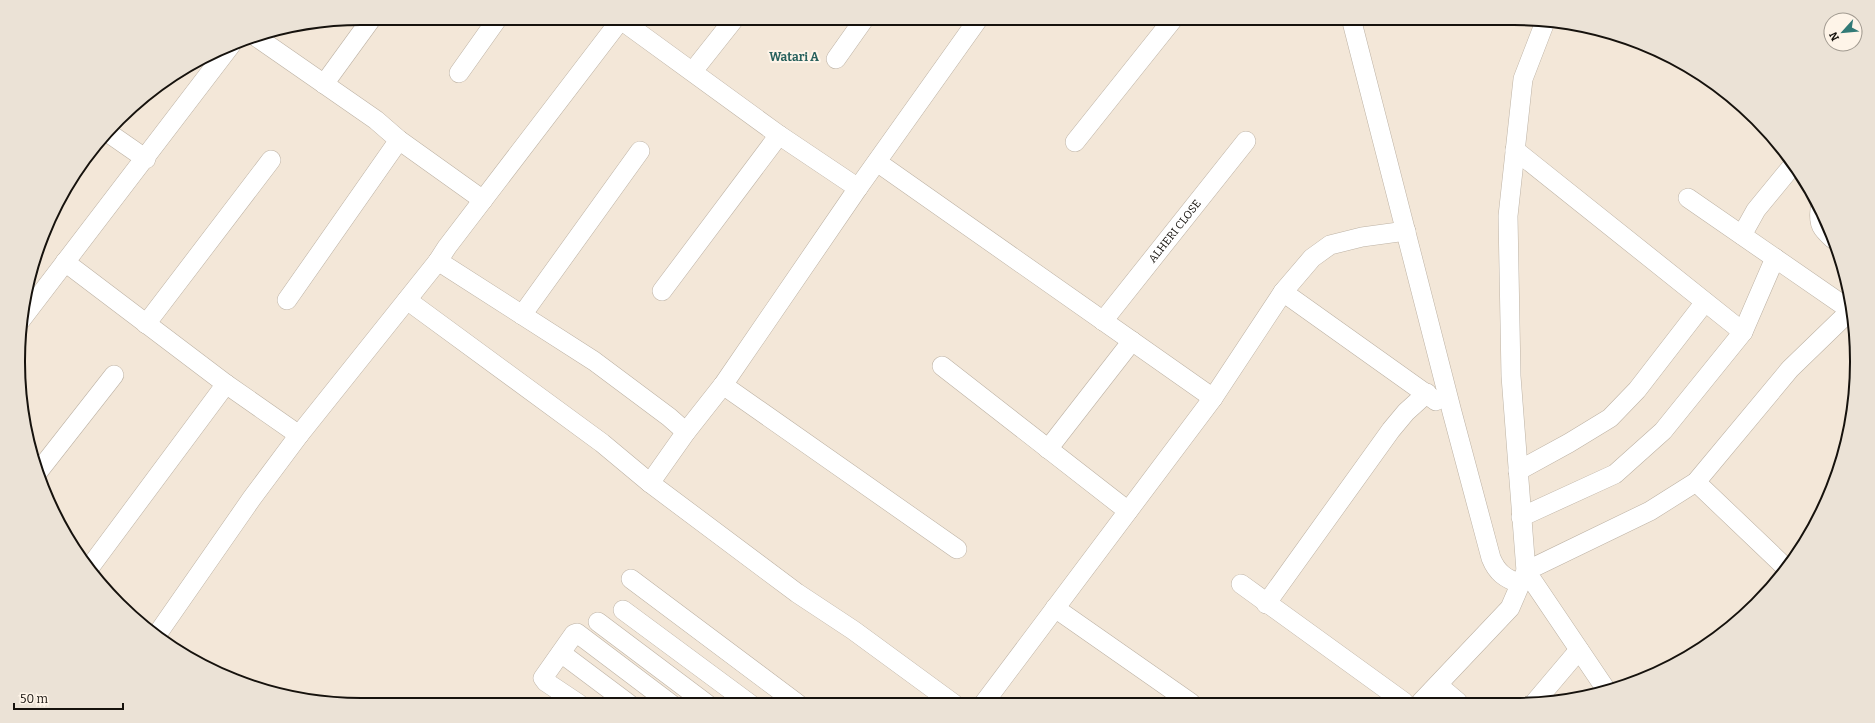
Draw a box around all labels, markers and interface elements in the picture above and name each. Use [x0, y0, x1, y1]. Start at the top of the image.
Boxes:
north arrow [1823, 12, 1863, 52]
text: N [1827, 29, 1842, 43]
district label: Watari A [769, 50, 819, 64]
street label: ALHERI CLOSE [1146, 197, 1204, 265]
scale bar [14, 685, 123, 711]
text: 50 m [20, 692, 49, 706]

